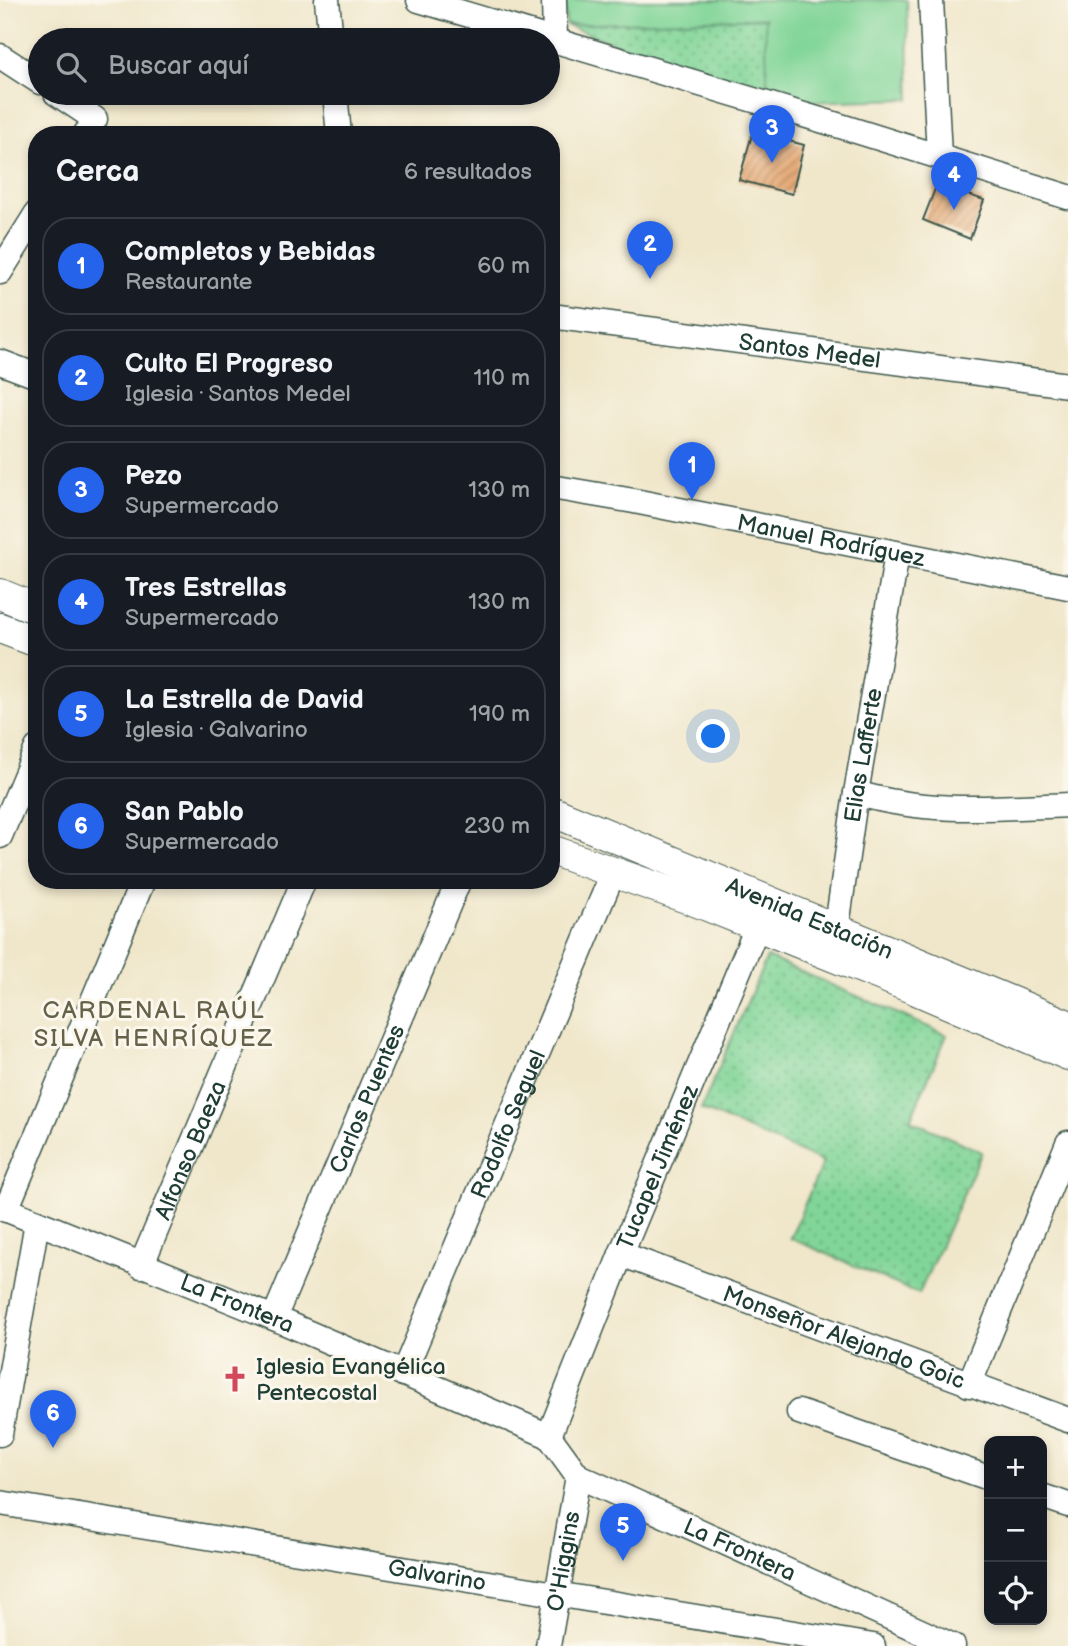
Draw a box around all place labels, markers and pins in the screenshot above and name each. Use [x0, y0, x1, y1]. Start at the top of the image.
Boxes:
pin: 3 [749, 105, 795, 163]
pin: 4 [931, 152, 977, 210]
pin: 2 [627, 221, 673, 279]
pin: 1 [669, 442, 715, 500]
place label: Iglesia Evangélica Pentecostal [256, 1353, 446, 1407]
church icon: Iglesia Evangélica Pentecostal [220, 1364, 250, 1394]
pin: 6 [30, 1390, 76, 1448]
pin: 5 [600, 1503, 646, 1561]

